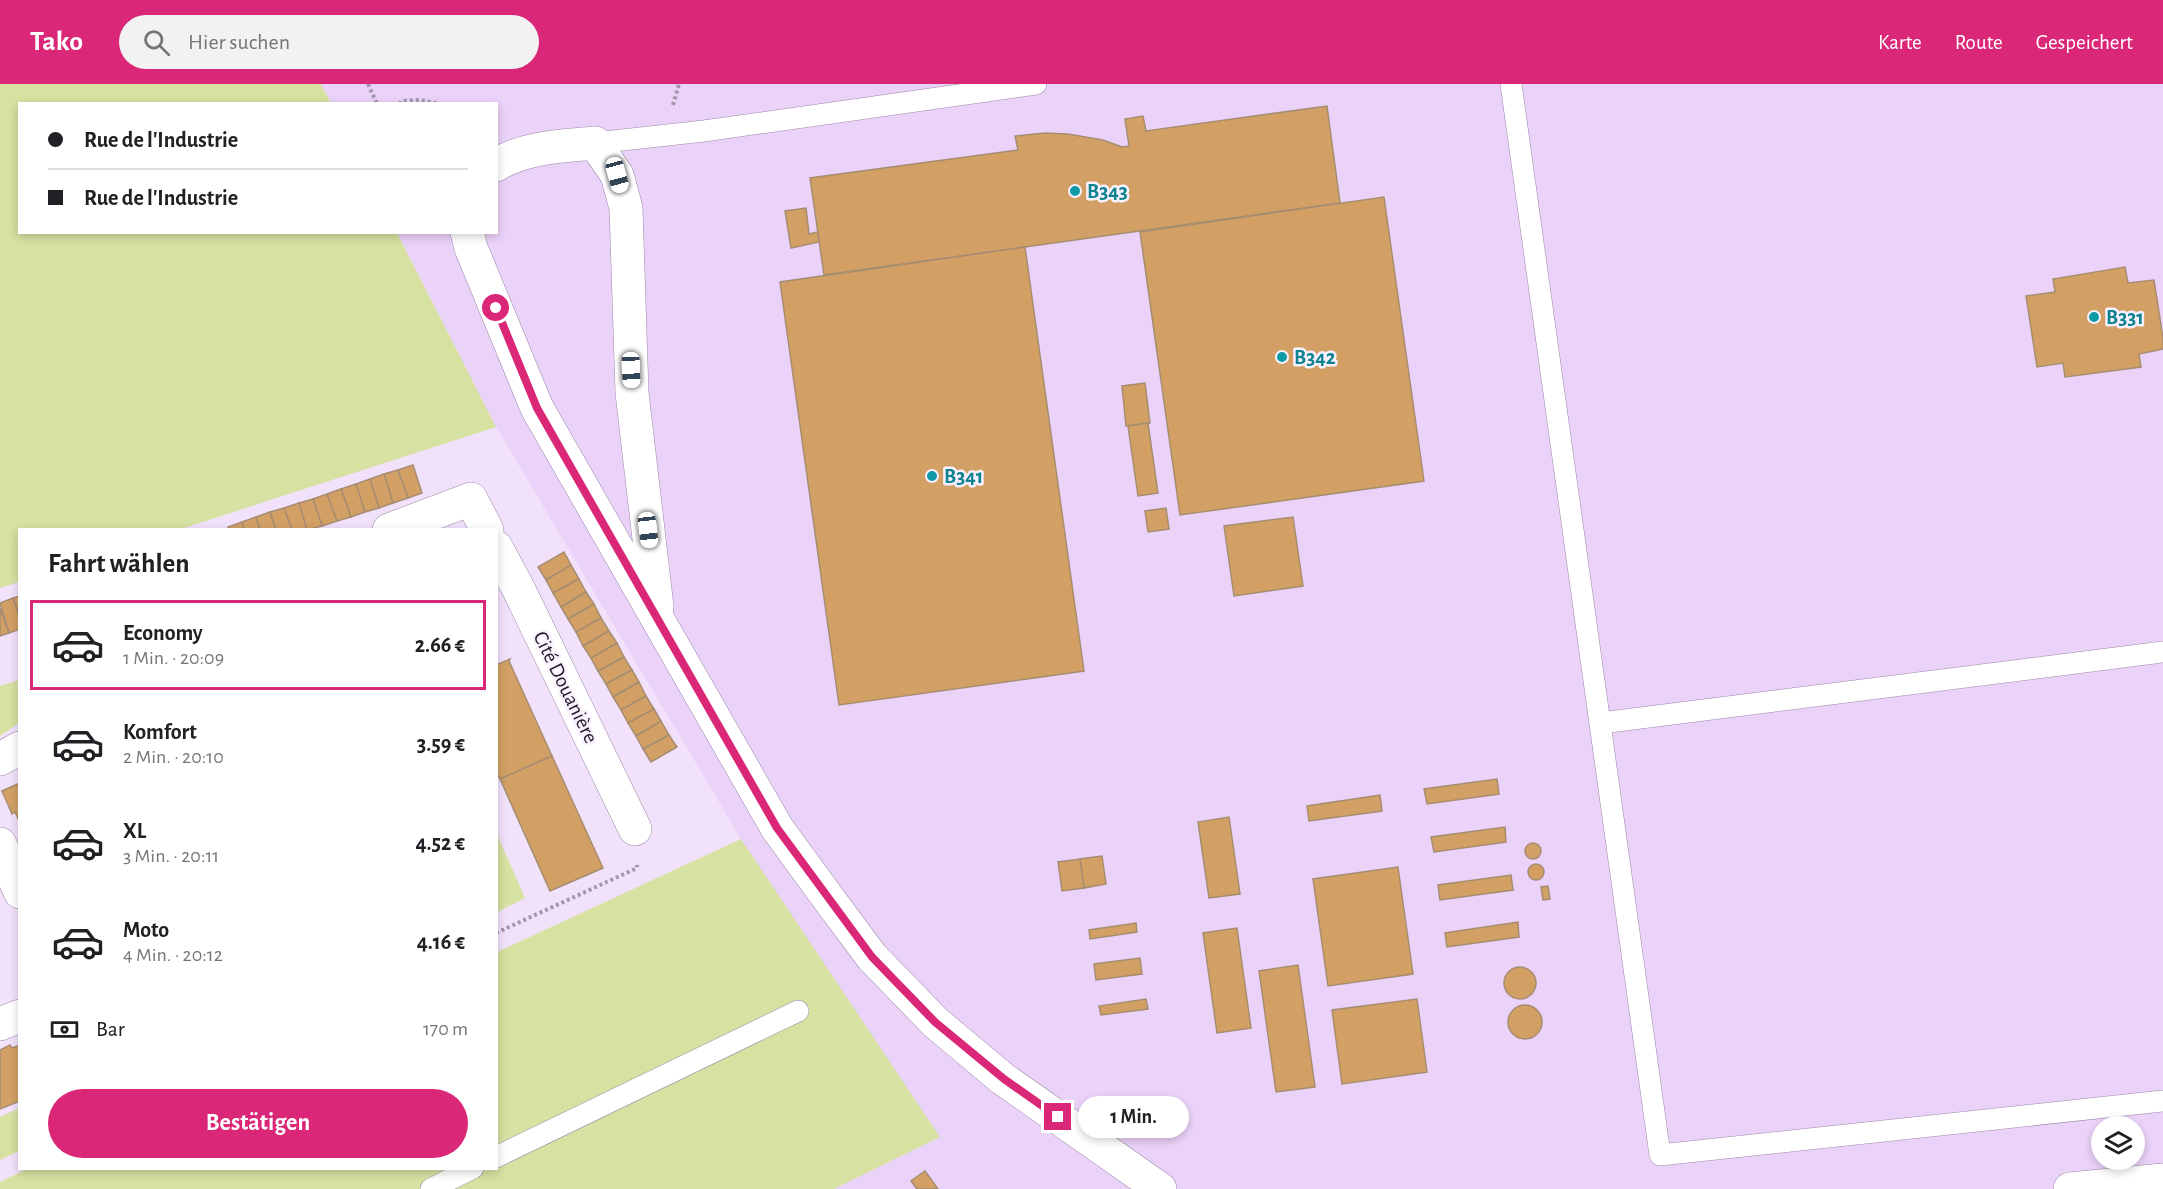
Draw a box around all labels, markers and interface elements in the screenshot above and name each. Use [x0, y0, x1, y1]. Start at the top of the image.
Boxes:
search box [119, 15, 539, 69]
icon: search [140, 26, 173, 59]
text: Tako [30, 28, 83, 56]
text: Hier suchen [188, 31, 290, 53]
text: Karte [1878, 32, 1922, 53]
text: Route [1955, 32, 2003, 53]
text: Gespeichert [2036, 32, 2133, 53]
text: Rue de l'Industrie [84, 129, 238, 151]
car [604, 155, 630, 195]
place label: B343 [1087, 181, 1128, 202]
marker: B343 [1068, 184, 1082, 198]
text: Rue de l'Industrie [84, 187, 238, 209]
route start [482, 294, 509, 321]
place label: B331 [2106, 307, 2144, 328]
marker: B331 [2087, 310, 2101, 324]
place label: B342 [1294, 347, 1336, 368]
marker: B342 [1275, 350, 1289, 364]
car [621, 352, 641, 388]
place label: B341 [944, 466, 983, 487]
marker: B341 [925, 469, 939, 483]
car [637, 511, 659, 549]
text: Fahrt wählen [48, 550, 190, 577]
icon: car [51, 618, 105, 672]
text: Economy [123, 622, 203, 644]
street label: Cité Douanière [529, 628, 602, 747]
text: 2.66 € [415, 634, 465, 656]
text: 1 Min. · 20:09 [123, 648, 224, 668]
icon: car [51, 717, 105, 771]
text: Komfort [123, 721, 197, 743]
text: 3.59 € [417, 733, 465, 755]
text: 2 Min. · 20:10 [123, 747, 224, 767]
icon: car [51, 816, 105, 870]
text: XL [123, 820, 146, 842]
text: 4.52 € [415, 832, 465, 854]
text: 3 Min. · 20:11 [123, 846, 219, 866]
icon: car [51, 915, 105, 969]
text: Moto [123, 919, 169, 941]
text: 4.16 € [417, 931, 465, 953]
text: 4 Min. · 20:12 [123, 945, 223, 965]
icon: cash [48, 1013, 81, 1046]
text: Bar [96, 1018, 125, 1040]
text: 170 m [423, 1019, 468, 1039]
button: Bestätigen [48, 1089, 468, 1158]
callout: 1 Min. [1079, 1096, 1190, 1138]
route end [1044, 1103, 1071, 1130]
text: 1 Min. [1110, 1107, 1157, 1127]
map controls [2091, 1116, 2145, 1170]
button: layers [2091, 1116, 2145, 1170]

